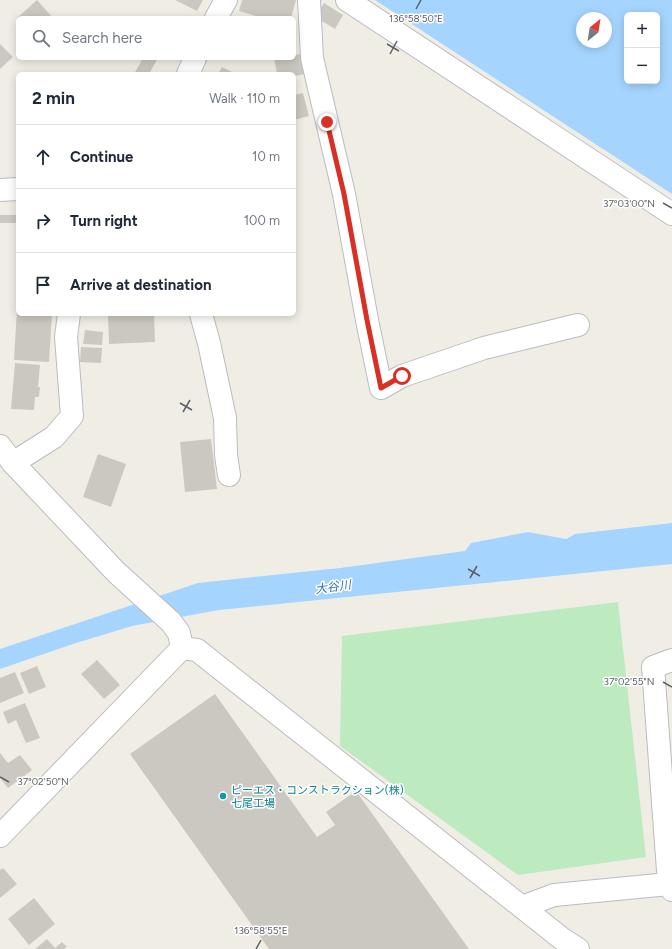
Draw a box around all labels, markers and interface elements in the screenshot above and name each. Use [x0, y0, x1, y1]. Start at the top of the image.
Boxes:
text: 136°58'50"E [389, 12, 443, 25]
north arrow [576, 12, 612, 48]
map controls [624, 12, 660, 84]
button: + [624, 12, 660, 48]
search box [16, 16, 296, 60]
icon: search [30, 27, 52, 49]
text: Search here [62, 29, 142, 47]
button: − [624, 48, 660, 84]
text: 2 min [32, 88, 75, 108]
text: Walk · 110 m [209, 91, 280, 106]
route end [318, 113, 336, 131]
icon: ahead [32, 146, 54, 168]
text: Continue [70, 148, 133, 166]
text: 10 m [252, 149, 280, 164]
text: 37°03'00"N [603, 197, 655, 210]
icon: right [32, 210, 54, 232]
text: Turn right [70, 212, 138, 230]
text: 100 m [244, 213, 280, 228]
icon: arrive [32, 274, 54, 296]
text: Arrive at destination [70, 276, 211, 294]
route start [393, 367, 411, 385]
water label: 大谷川 [314, 577, 354, 596]
text: 37°02'55"N [604, 675, 654, 688]
text: 37°02'50"N [17, 775, 69, 788]
place label: ピーエス・コンストラクション(株) 七尾工場 [231, 784, 404, 810]
marker: ピーエス・コンストラクション(株) 七尾工場 [218, 791, 228, 801]
text: 136°58'55"E [234, 924, 288, 937]

